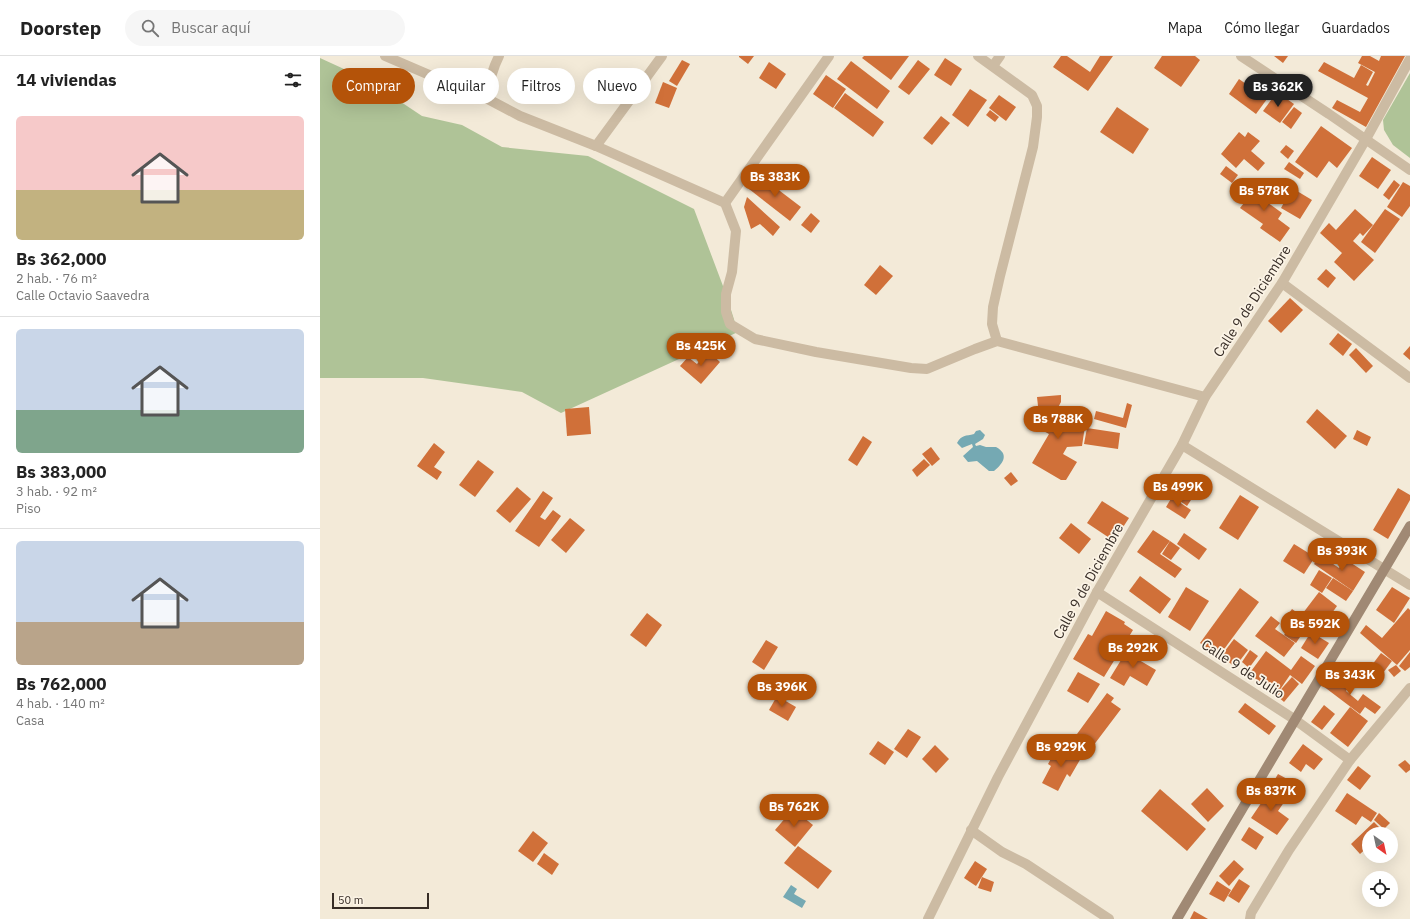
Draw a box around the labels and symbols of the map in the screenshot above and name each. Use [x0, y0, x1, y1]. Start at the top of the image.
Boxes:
pin: Bs 362K [1241, 74, 1315, 108]
pin: Bs 383K [738, 164, 812, 198]
pin: Bs 578K [1227, 178, 1301, 212]
street label: Calle 9 de Diciembre [1209, 241, 1295, 360]
pin: Bs 425K [664, 333, 738, 367]
pin: Bs 788K [1021, 406, 1095, 440]
pin: Bs 499K [1141, 474, 1215, 508]
street label: Calle 9 de Diciembre [1049, 520, 1127, 642]
pin: Bs 393K [1305, 538, 1379, 572]
pin: Bs 592K [1278, 611, 1352, 645]
pin: Bs 292K [1096, 635, 1170, 669]
street label: Calle 9 de Julio [1198, 635, 1288, 703]
pin: Bs 343K [1313, 662, 1387, 696]
pin: Bs 396K [745, 674, 819, 708]
pin: Bs 929K [1024, 734, 1098, 768]
pin: Bs 837K [1234, 778, 1308, 812]
pin: Bs 762K [757, 794, 831, 828]
north arrow [1362, 827, 1398, 863]
scale bar [332, 891, 429, 910]

